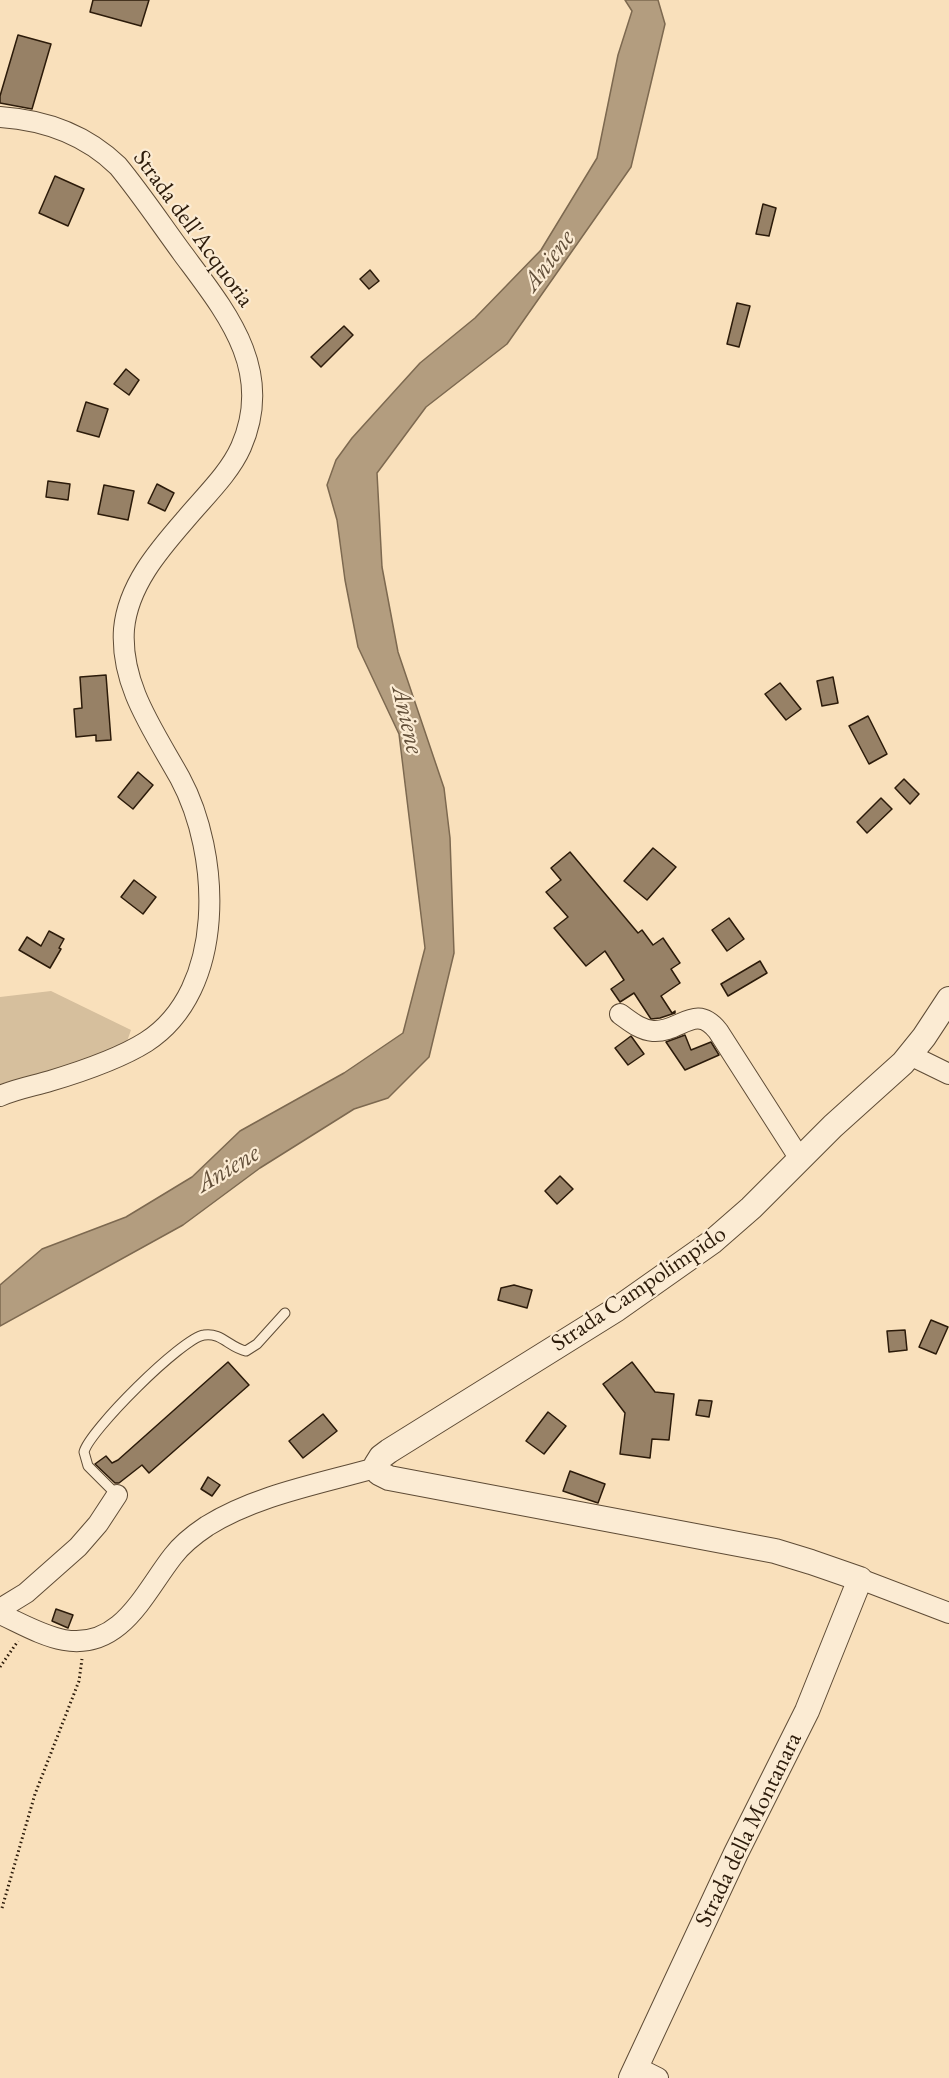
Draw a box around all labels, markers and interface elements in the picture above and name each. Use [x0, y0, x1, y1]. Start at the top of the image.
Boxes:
street label: Strada dell'Acquoria [126, 145, 260, 313]
water label: Aniene [516, 224, 582, 298]
water label: Aniene [384, 683, 430, 757]
water label: Aniene [190, 1138, 266, 1200]
street label: Strada Campolimpido [546, 1220, 732, 1358]
street label: Strada della Montanara [689, 1728, 809, 1932]

